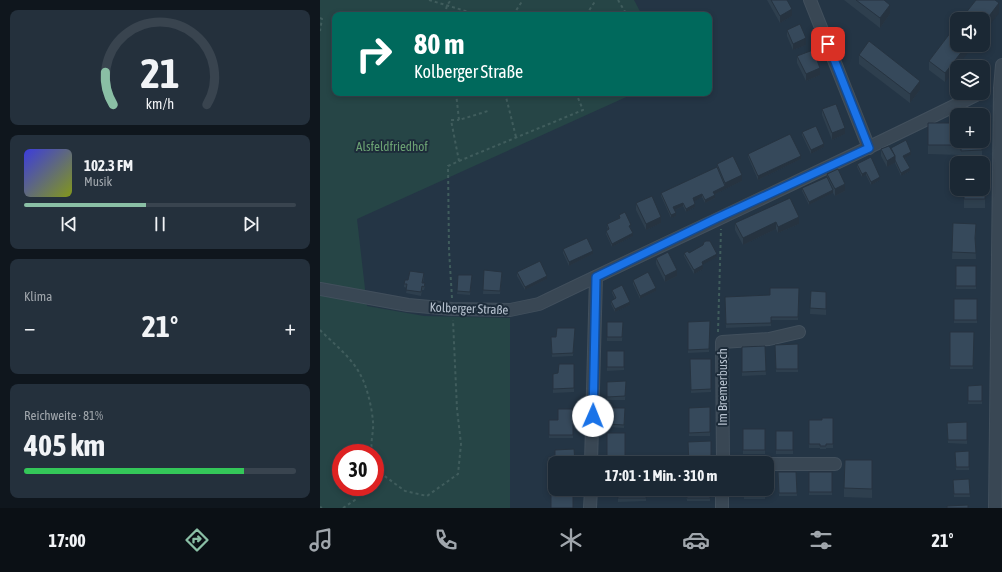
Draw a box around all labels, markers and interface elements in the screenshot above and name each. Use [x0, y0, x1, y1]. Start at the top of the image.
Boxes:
map controls [950, 12, 990, 196]
button: sound [950, 12, 990, 52]
pin [811, 27, 845, 61]
icon: right [348, 28, 400, 80]
text: 80 m [414, 28, 464, 60]
icon: arrive [817, 33, 839, 55]
text: 21 [140, 49, 180, 97]
button: layers [950, 60, 990, 100]
text: Kolberger Straße [414, 61, 523, 82]
text: km/h [146, 96, 174, 112]
button: + [950, 108, 990, 148]
park label: Alsfeldfriedhof [356, 139, 428, 154]
button: − [950, 156, 990, 196]
text: 102.3 FM [84, 157, 133, 174]
text: Musik [84, 174, 112, 189]
icon: previous [58, 213, 80, 235]
icon: pause [149, 213, 171, 235]
icon: next [240, 213, 262, 235]
text: Klima [24, 289, 52, 304]
street label: Kolberger Straße [429, 300, 509, 317]
text: 21° [142, 309, 178, 343]
text: − [24, 314, 35, 340]
text: + [285, 314, 296, 340]
street label: Im Bremerbusch [715, 348, 730, 426]
position arrow [572, 395, 614, 437]
text: Reichweite · 81% [24, 408, 103, 423]
text: 405 km [24, 428, 105, 462]
speed limit sign: 30 [332, 444, 384, 496]
text: 17:01 · 1 Min. · 310 m [605, 467, 717, 484]
icon: directions [183, 526, 211, 554]
icon: music [307, 526, 335, 554]
icon: phone [432, 526, 460, 554]
icon: climate [557, 526, 585, 554]
icon: car [682, 526, 710, 554]
icon: filters [807, 526, 835, 554]
text: 17:00 [48, 530, 86, 551]
text: 21° [932, 530, 954, 551]

